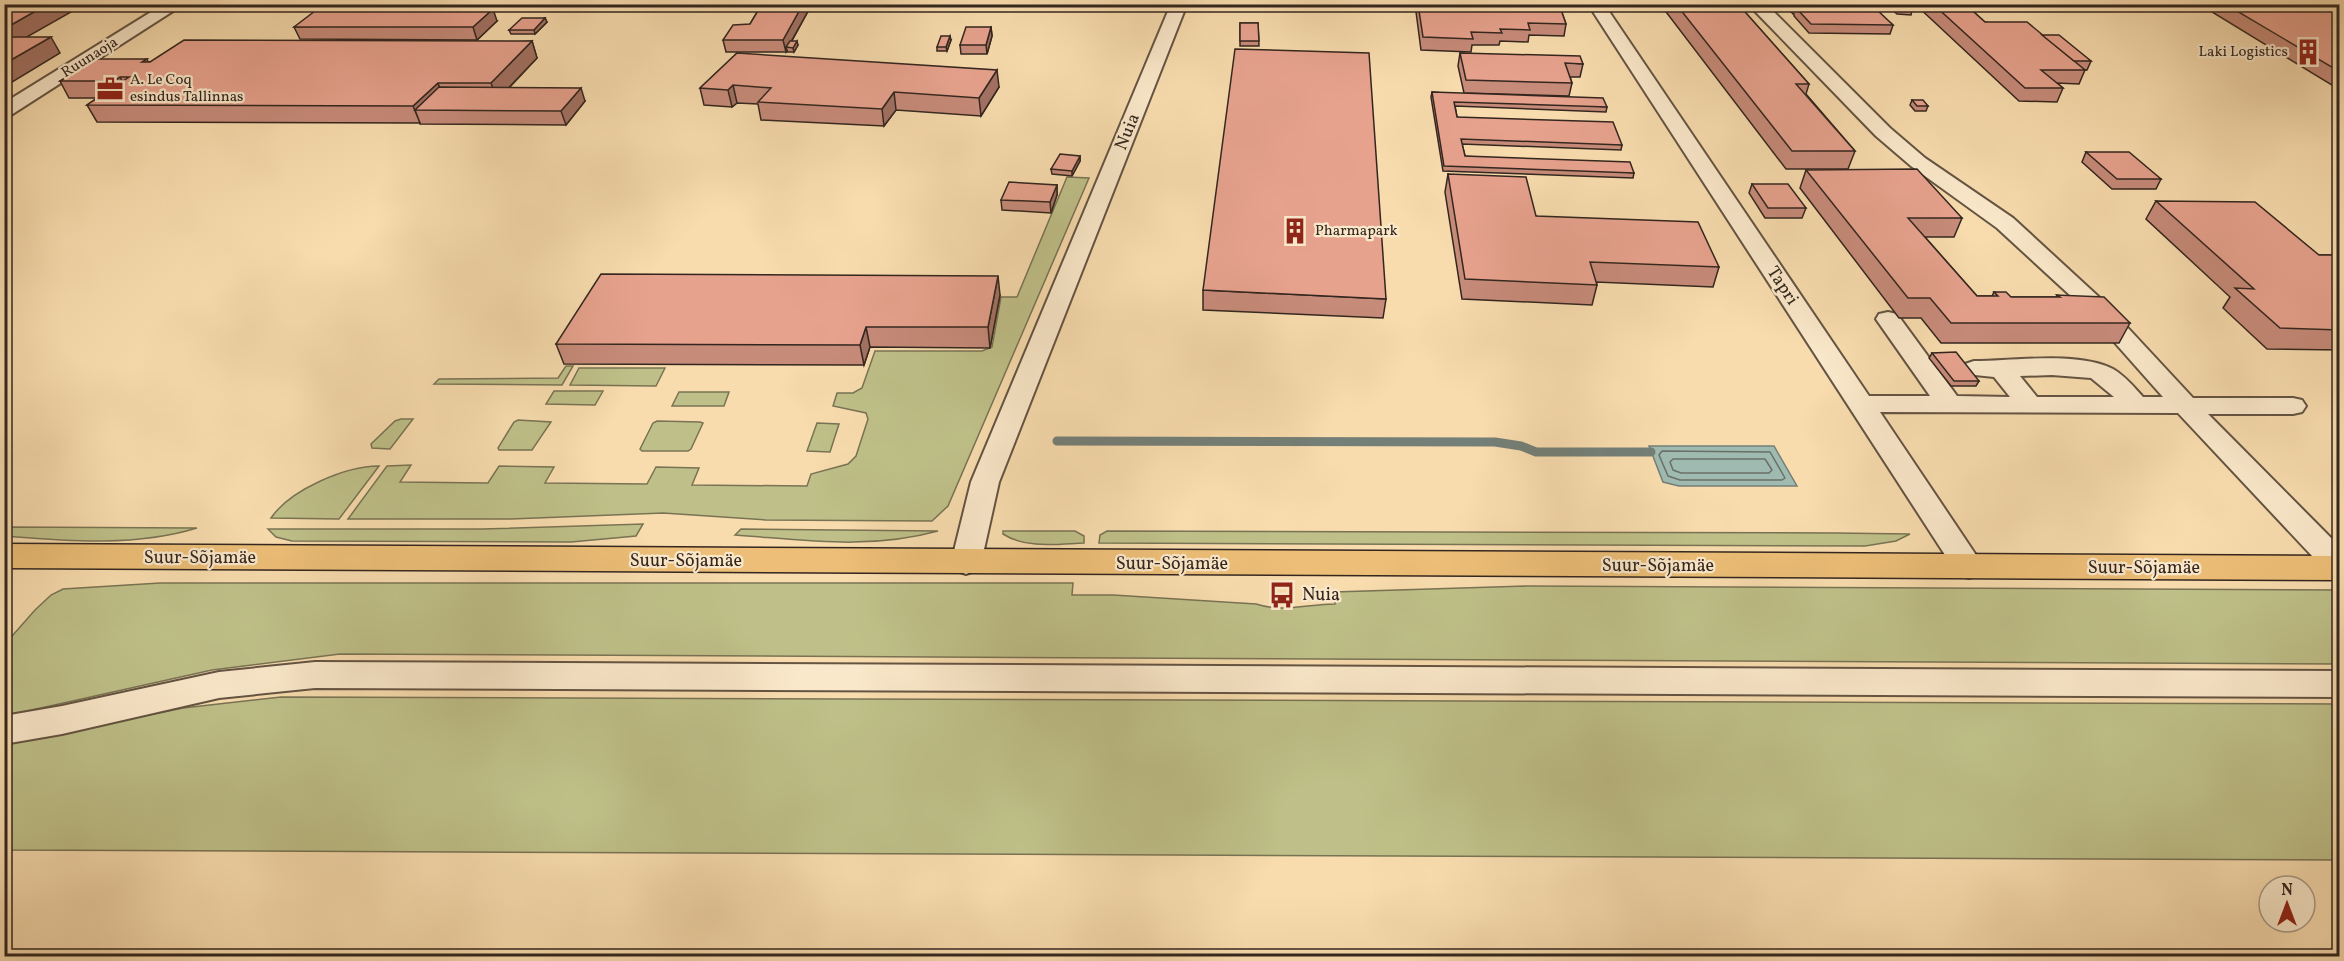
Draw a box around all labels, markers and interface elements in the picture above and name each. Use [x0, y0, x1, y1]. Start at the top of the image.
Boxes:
street label: Ruunaoja [58, 32, 122, 84]
building icon: Laki Logistics [2293, 37, 2323, 67]
place label: Laki Logistics [2199, 42, 2288, 63]
place label: A. Le Coq esindus Tallinnas [130, 70, 244, 108]
office icon: A. Le Coq esindus Tallinnas [95, 74, 125, 104]
street label: Nuia [1109, 110, 1147, 154]
building icon: Pharmapark [1280, 216, 1310, 246]
place label: Pharmapark [1315, 221, 1398, 242]
street label: Tapri [1760, 262, 1804, 310]
street label: Suur-Sõjamäe [144, 546, 256, 571]
street label: Suur-Sõjamäe [630, 549, 742, 574]
street label: Suur-Sõjamäe [1116, 552, 1228, 577]
street label: Suur-Sõjamäe [1602, 554, 1714, 579]
street label: Suur-Sõjamäe [2088, 556, 2200, 581]
bus stop icon: Nuia [1267, 580, 1297, 610]
place label: Nuia [1302, 583, 1340, 608]
north arrow [2257, 874, 2317, 934]
text: N [2281, 880, 2293, 902]

